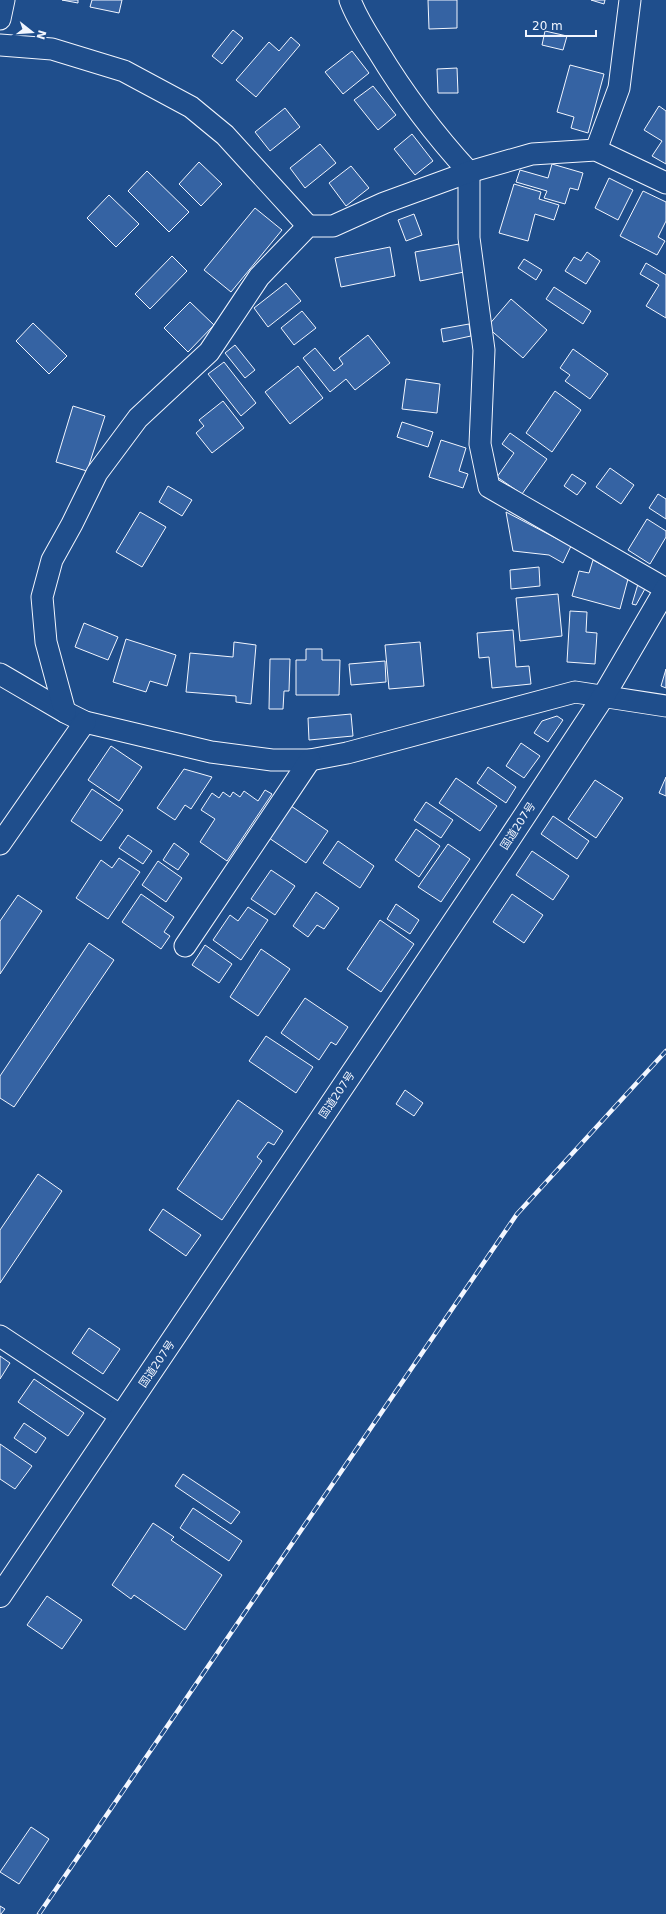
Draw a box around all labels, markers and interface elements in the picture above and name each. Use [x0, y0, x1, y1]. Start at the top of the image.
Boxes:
north arrow [12, 12, 52, 52]
scale bar [526, 12, 596, 38]
text: 20 m [532, 19, 563, 33]
text: N [34, 28, 49, 41]
street label: 国道207号 [498, 800, 538, 852]
street label: 国道207号 [317, 1069, 357, 1121]
street label: 国道207号 [137, 1338, 177, 1390]

